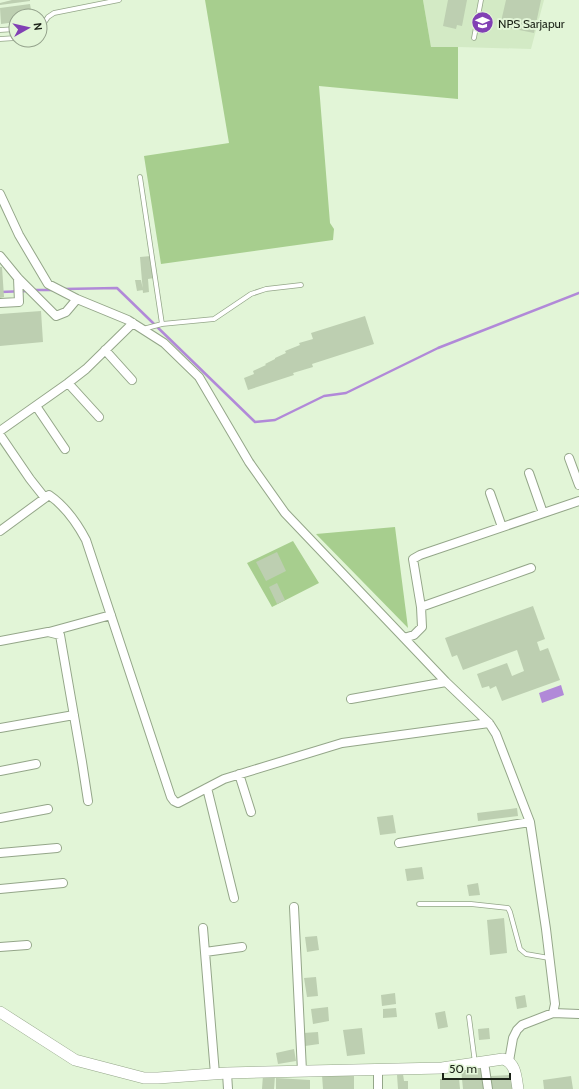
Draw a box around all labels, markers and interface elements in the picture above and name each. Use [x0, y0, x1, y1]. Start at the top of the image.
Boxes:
north arrow [8, 8, 48, 48]
school or university icon: NPS Sarjapur [469, 10, 495, 36]
place label: NPS Sarjapur [498, 16, 565, 31]
text: N [30, 22, 45, 31]
scale bar [443, 1055, 510, 1081]
text: 50 m [449, 1061, 477, 1076]

